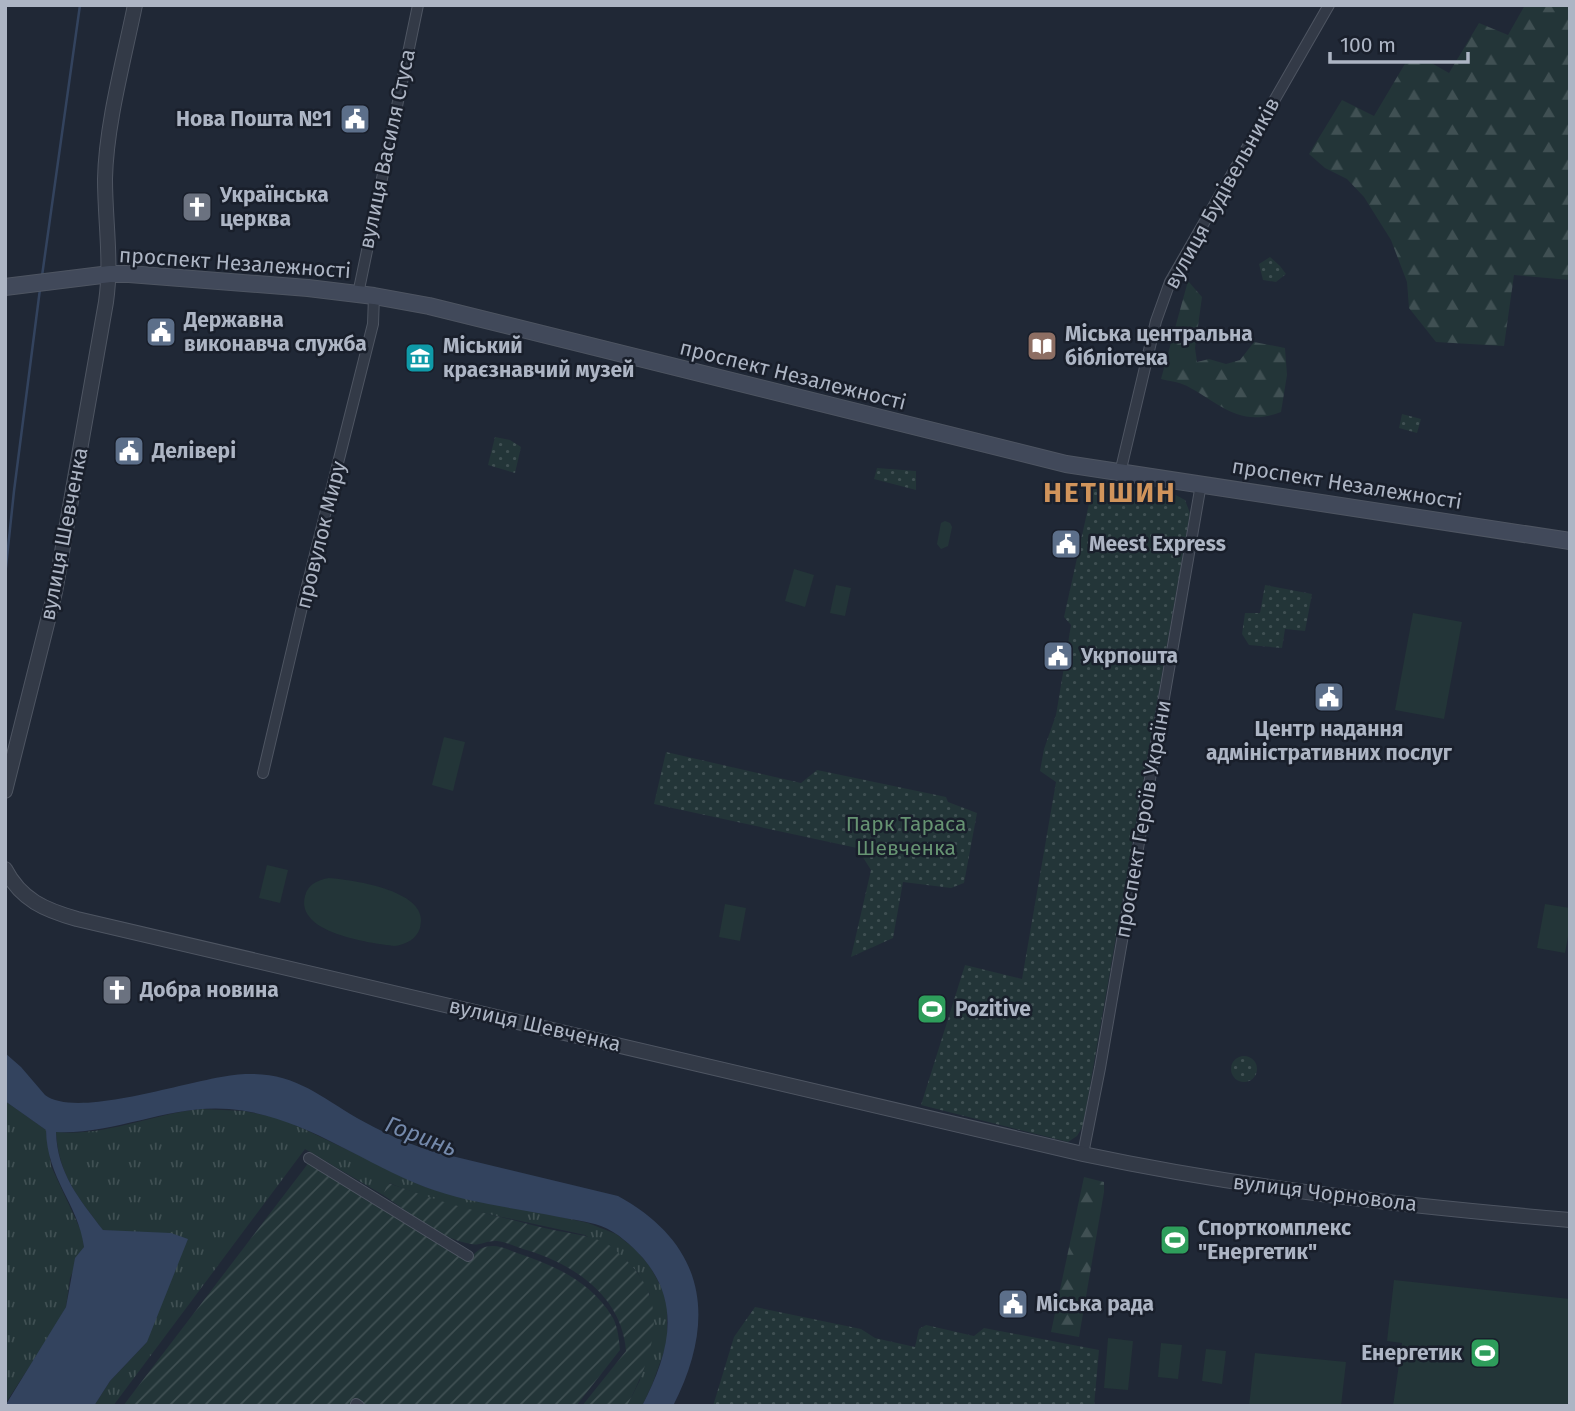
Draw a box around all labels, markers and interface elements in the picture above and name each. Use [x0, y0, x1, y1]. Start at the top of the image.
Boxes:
scale bar [1330, 21, 1468, 65]
text: 100 m [1340, 32, 1396, 58]
street label: вулиця Василя Стуса [353, 47, 421, 251]
street label: вулиця Будівельників [1158, 93, 1286, 293]
public building icon: Нова Пошта №1 [338, 102, 372, 136]
place label: Нова Пошта №1 [176, 106, 332, 132]
place label: Українська церква [219, 182, 329, 232]
church icon: Українська церква [180, 190, 214, 224]
street label: проспект Незалежності [118, 242, 352, 284]
place label: Державна виконавча служба [183, 307, 367, 357]
public building icon: Державна виконавча служба [144, 315, 178, 349]
place label: Міська центральна бібліотека [1065, 321, 1253, 371]
library icon: Міська центральна бібліотека [1025, 329, 1059, 363]
place label: Міський краєзнавчий музей [443, 333, 634, 383]
street label: проспект Незалежності [677, 334, 909, 416]
museum icon: Міський краєзнавчий музей [403, 341, 437, 375]
public building icon: Делівері [112, 434, 146, 468]
place label: Делівері [151, 438, 236, 464]
street label: вулиця Шевченка [34, 445, 94, 623]
street label: проспект Незалежності [1230, 453, 1464, 515]
street label: провулок Миру [290, 458, 352, 612]
district label: НЕТІШИН [1043, 476, 1177, 509]
public building icon: Meest Express [1049, 527, 1083, 561]
place label: Meest Express [1089, 531, 1226, 557]
public building icon: Укрпошта [1041, 639, 1075, 673]
place label: Укрпошта [1080, 643, 1178, 669]
public building icon: Центр надання адміністративних послуг [1312, 680, 1346, 714]
street label: проспект Героїв України [1109, 698, 1177, 940]
place label: Центр надання адміністративних послуг [1206, 716, 1453, 766]
park label: Парк Тараса Шевченка [846, 811, 966, 861]
church icon: Добра новина [100, 973, 134, 1007]
place label: Добра новина [139, 977, 279, 1003]
sports icon: Pozitive [915, 992, 949, 1026]
street label: вулиця Шевченка [447, 993, 623, 1057]
place label: Pozitive [955, 996, 1031, 1022]
water label: Горинь [381, 1110, 461, 1162]
street label: вулиця Чорновола [1231, 1169, 1419, 1217]
place label: Спорткомплекс "Енергетик" [1198, 1215, 1351, 1265]
sports icon: Спорткомплекс "Енергетик" [1158, 1223, 1192, 1257]
public building icon: Міська рада [996, 1287, 1030, 1321]
place label: Міська рада [1036, 1291, 1154, 1317]
sports icon: Енергетик [1468, 1336, 1502, 1370]
place label: Енергетик [1361, 1340, 1462, 1366]

